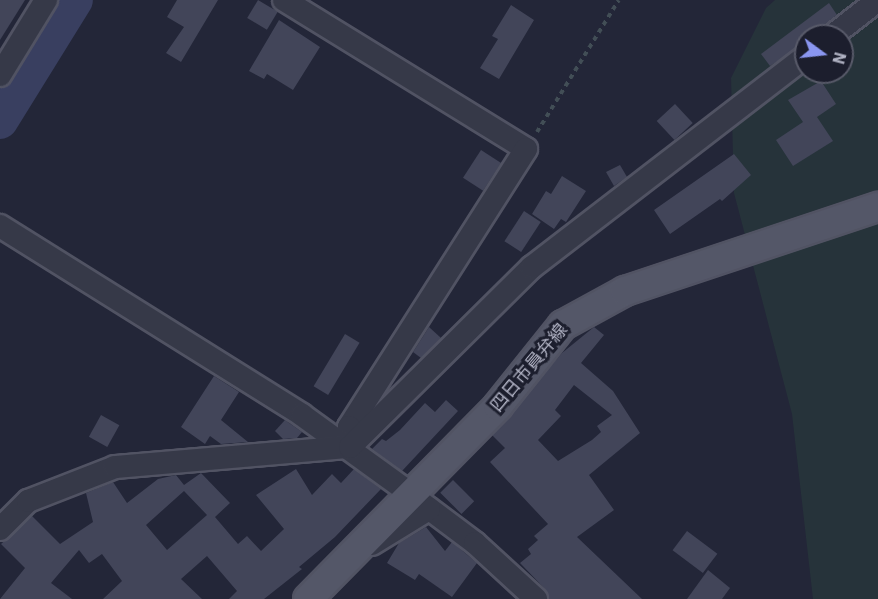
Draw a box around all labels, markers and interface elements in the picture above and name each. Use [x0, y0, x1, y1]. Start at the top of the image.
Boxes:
north arrow [794, 24, 854, 84]
text: N [828, 50, 851, 66]
street label: 四日市員弁線 [486, 320, 572, 416]

